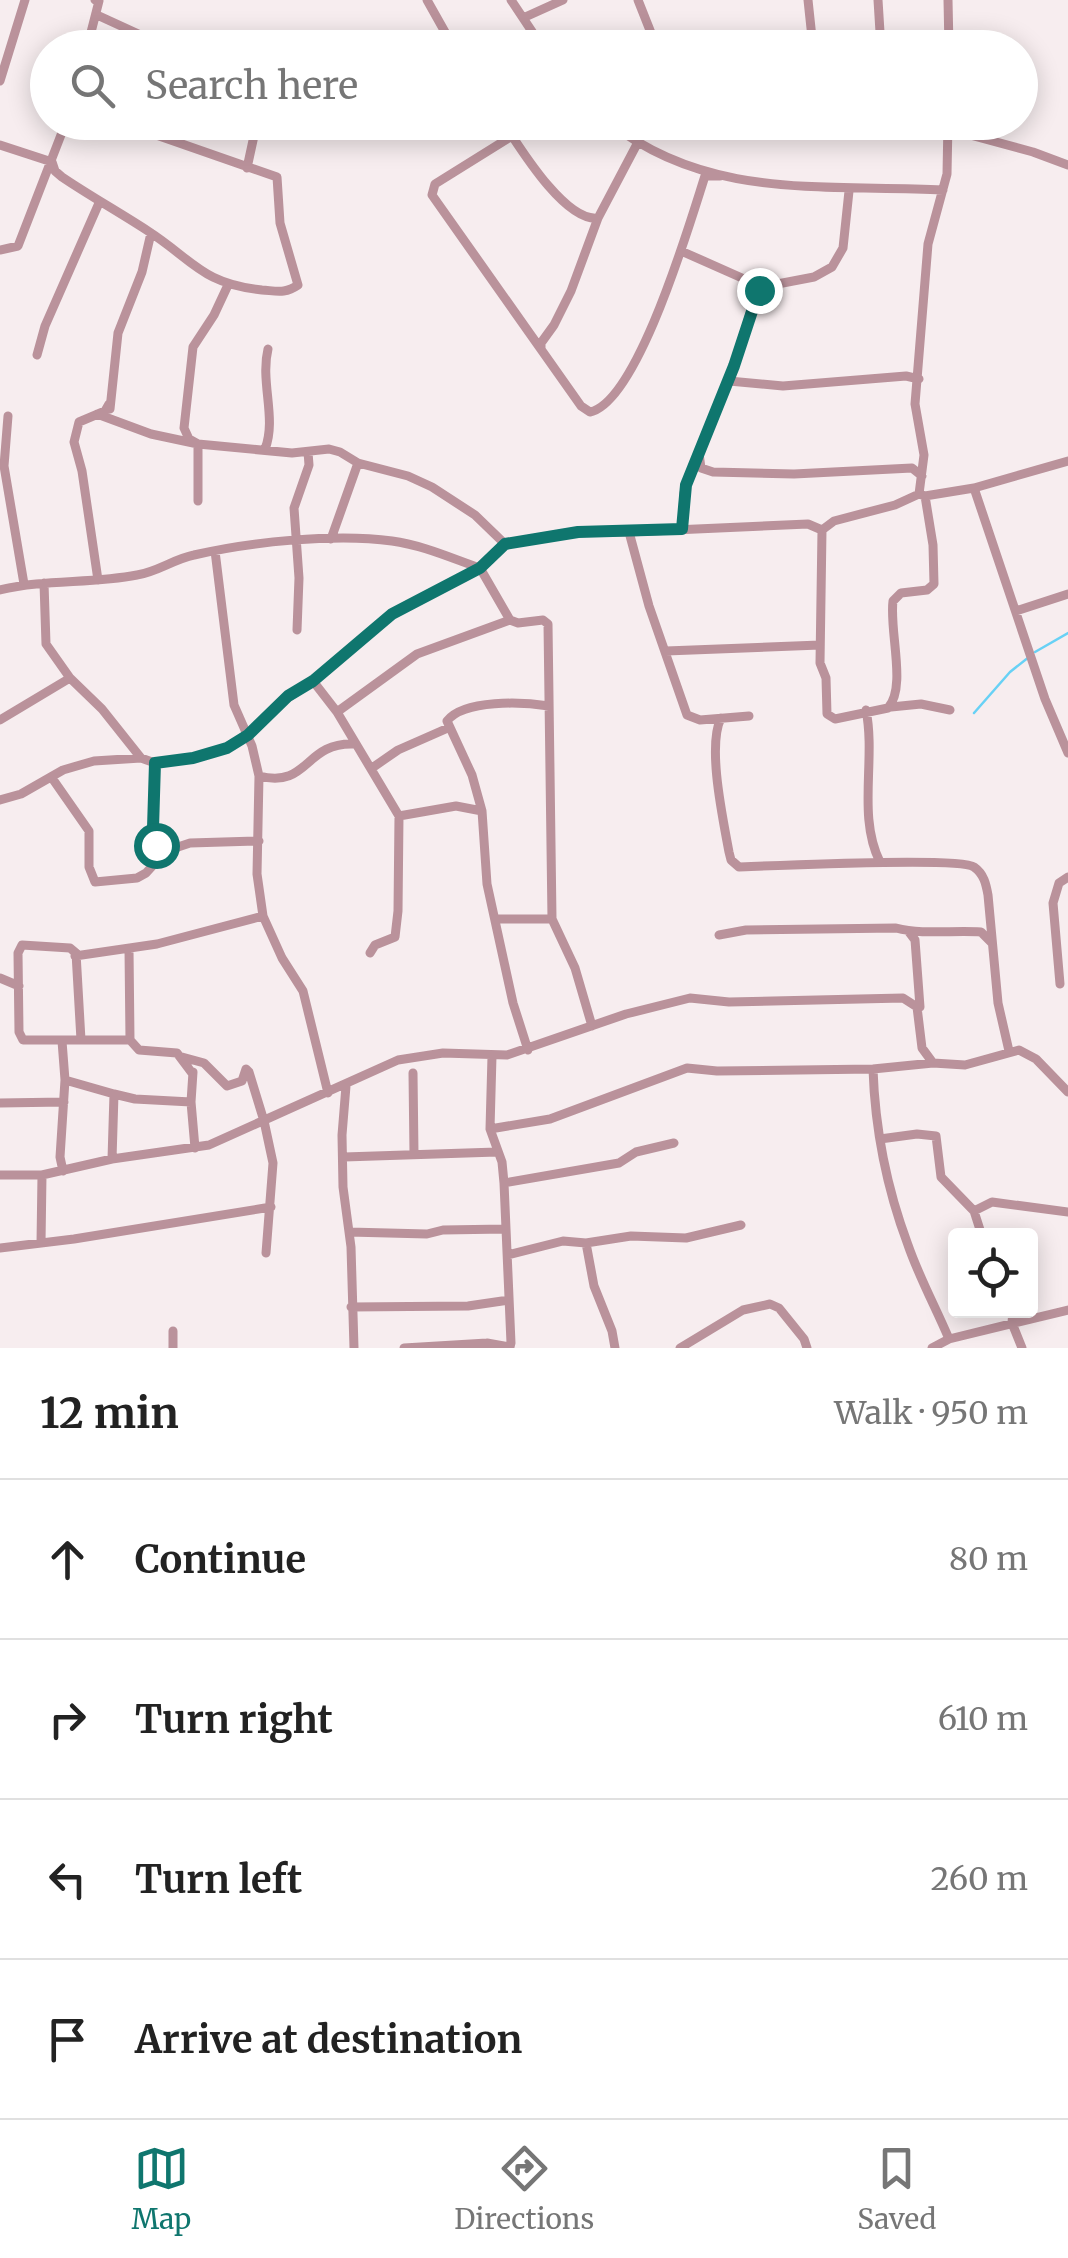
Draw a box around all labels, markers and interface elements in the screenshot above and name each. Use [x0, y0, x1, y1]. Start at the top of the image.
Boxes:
search box [30, 30, 1038, 140]
icon: search [65, 58, 120, 113]
text: Search here [145, 62, 358, 109]
route end [737, 268, 783, 314]
route start [134, 823, 180, 869]
map controls [948, 1228, 1038, 1318]
button: locate [948, 1228, 1038, 1318]
text: 12 min [40, 1387, 179, 1439]
text: Walk · 950 m [834, 1393, 1028, 1433]
icon: ahead [40, 1532, 95, 1587]
text: Continue [135, 1536, 306, 1583]
text: 80 m [949, 1539, 1028, 1579]
icon: right [40, 1692, 95, 1747]
text: Turn right [135, 1696, 333, 1743]
text: 610 m [938, 1699, 1028, 1739]
icon: left [40, 1852, 95, 1907]
text: Turn left [135, 1856, 302, 1903]
text: 260 m [930, 1859, 1028, 1899]
icon: arrive [40, 2012, 95, 2067]
text: Arrive at destination [135, 2016, 522, 2063]
tab: Map [131, 2141, 191, 2237]
tab: Directions [454, 2141, 594, 2237]
tab: Saved [857, 2141, 936, 2237]

